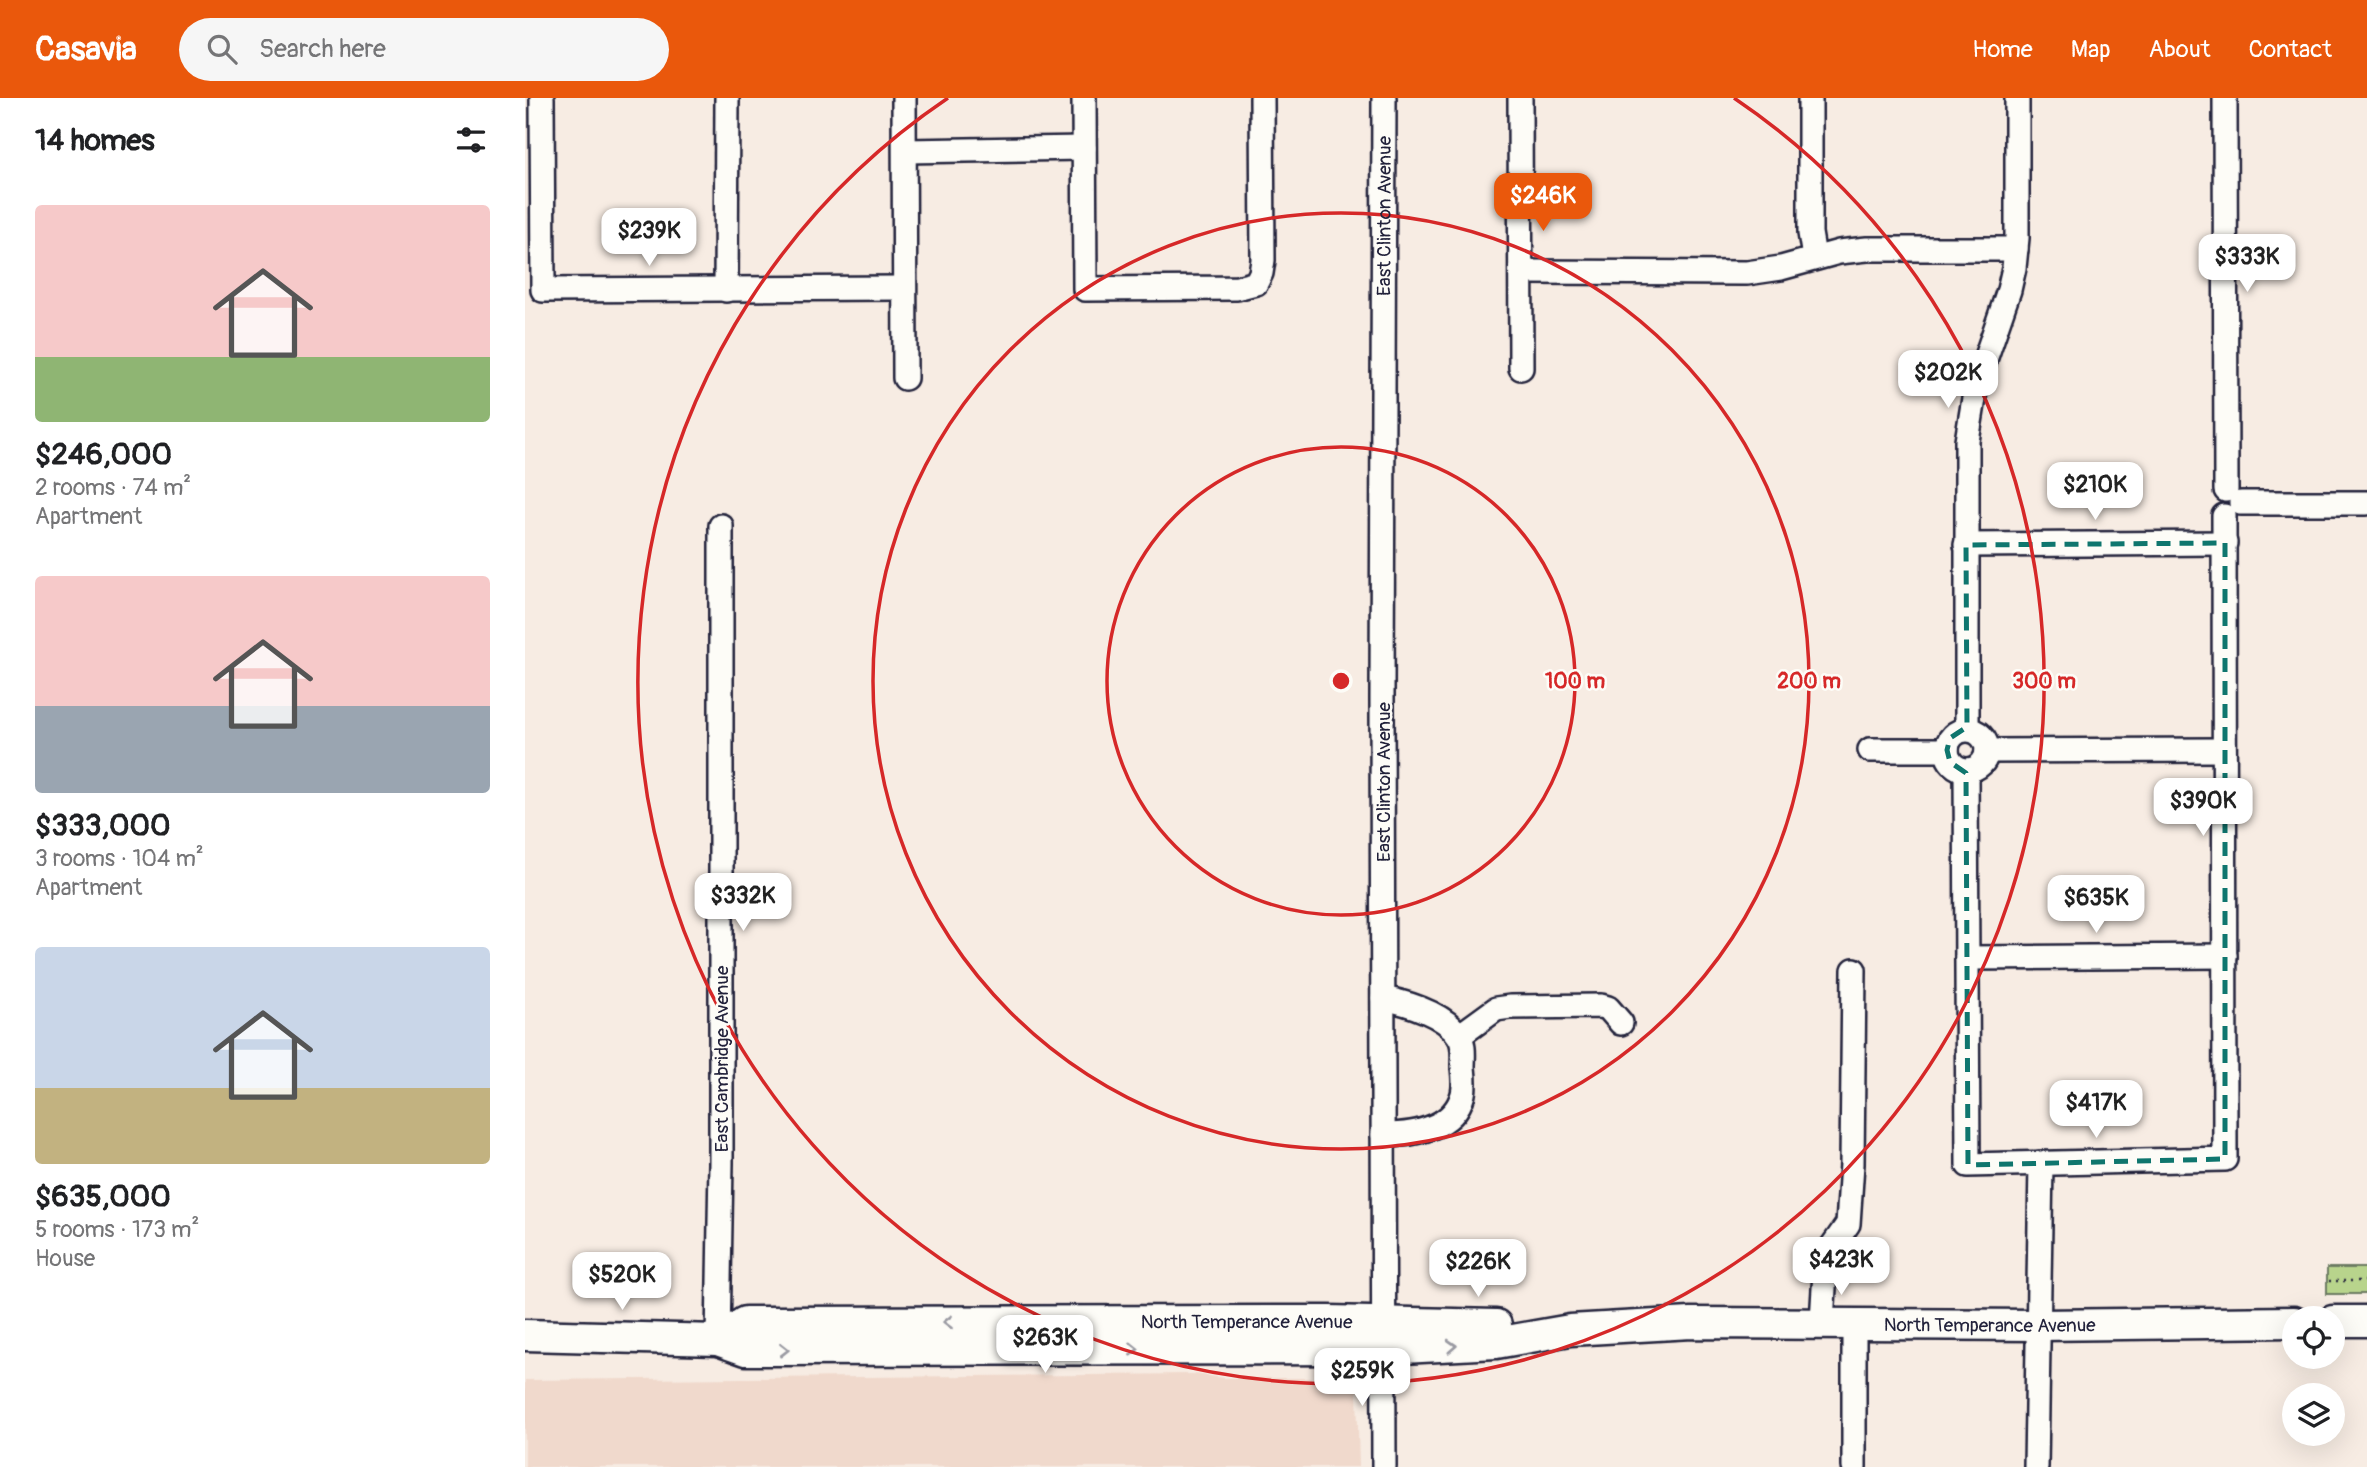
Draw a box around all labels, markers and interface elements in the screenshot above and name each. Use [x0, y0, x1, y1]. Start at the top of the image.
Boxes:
search box [179, 18, 669, 81]
text: Casavia [35, 29, 137, 70]
icon: search [203, 30, 241, 68]
text: Search here [259, 33, 386, 65]
text: Home [1972, 35, 2033, 64]
text: Map [2071, 35, 2111, 64]
text: About [2149, 35, 2211, 64]
text: Contact [2249, 35, 2332, 64]
icon: filters [452, 121, 490, 159]
text: 14 homes [35, 122, 155, 159]
street label: East Clinton Avenue [1372, 135, 1397, 296]
pin: $246K [1494, 174, 1592, 233]
text: $246K [1510, 181, 1576, 210]
pin: $239K [600, 208, 698, 268]
text: $239K [617, 216, 681, 245]
pin: $333K [2198, 234, 2296, 294]
text: $333K [2215, 242, 2279, 271]
icon: home [200, 250, 326, 376]
pin: $202K [1899, 350, 1997, 410]
text: $202K [1914, 358, 1982, 387]
text: $246,000 [35, 436, 172, 473]
pin: $210K [2046, 462, 2144, 522]
text: $210K [2063, 470, 2127, 499]
text: 2 rooms · 74 m² [35, 473, 191, 502]
text: Apartment [35, 502, 142, 531]
icon: home [200, 621, 326, 747]
text: 100 m [1545, 668, 1605, 695]
text: 200 m [1777, 668, 1841, 695]
text: 300 m [2012, 668, 2076, 695]
centre of rings [1329, 669, 1353, 693]
street label: East Clinton Avenue [1372, 701, 1396, 862]
pin: $390K [2154, 778, 2252, 838]
text: $390K [2170, 786, 2236, 815]
text: $333,000 [35, 807, 171, 844]
text: 3 rooms · 104 m² [35, 844, 204, 873]
text: Apartment [35, 873, 142, 902]
pin: $332K [694, 874, 792, 933]
pin: $635K [2047, 876, 2145, 935]
text: $332K [711, 881, 775, 910]
text: $635K [2063, 883, 2129, 912]
street label: East Cambridge Avenue [710, 965, 734, 1152]
icon: home [200, 992, 326, 1118]
pin: $417K [2047, 1080, 2145, 1140]
text: $417K [2066, 1088, 2126, 1117]
text: $635,000 [35, 1178, 171, 1215]
text: 5 rooms · 173 m² [35, 1215, 199, 1244]
pin: $423K [1792, 1238, 1890, 1297]
pin: $226K [1429, 1240, 1527, 1299]
text: House [35, 1244, 95, 1273]
text: $423K [1809, 1245, 1873, 1274]
text: $226K [1445, 1247, 1511, 1276]
pin: $520K [573, 1252, 671, 1312]
text: $520K [588, 1260, 656, 1289]
map controls [2282, 1306, 2345, 1446]
button: locate [2282, 1306, 2345, 1369]
street label: North Temperance Avenue [1141, 1310, 1353, 1335]
street label: North Temperance Avenue [1884, 1313, 2096, 1338]
one-way arrow [942, 1314, 953, 1330]
pin: $263K [996, 1316, 1094, 1375]
text: $263K [1012, 1323, 1078, 1352]
one-way arrow [1447, 1338, 1458, 1353]
one-way arrow [1129, 1341, 1140, 1357]
one-way arrow [779, 1342, 790, 1358]
pin: $259K [1313, 1348, 1411, 1408]
text: $259K [1330, 1356, 1394, 1385]
button: layers [2282, 1383, 2345, 1446]

